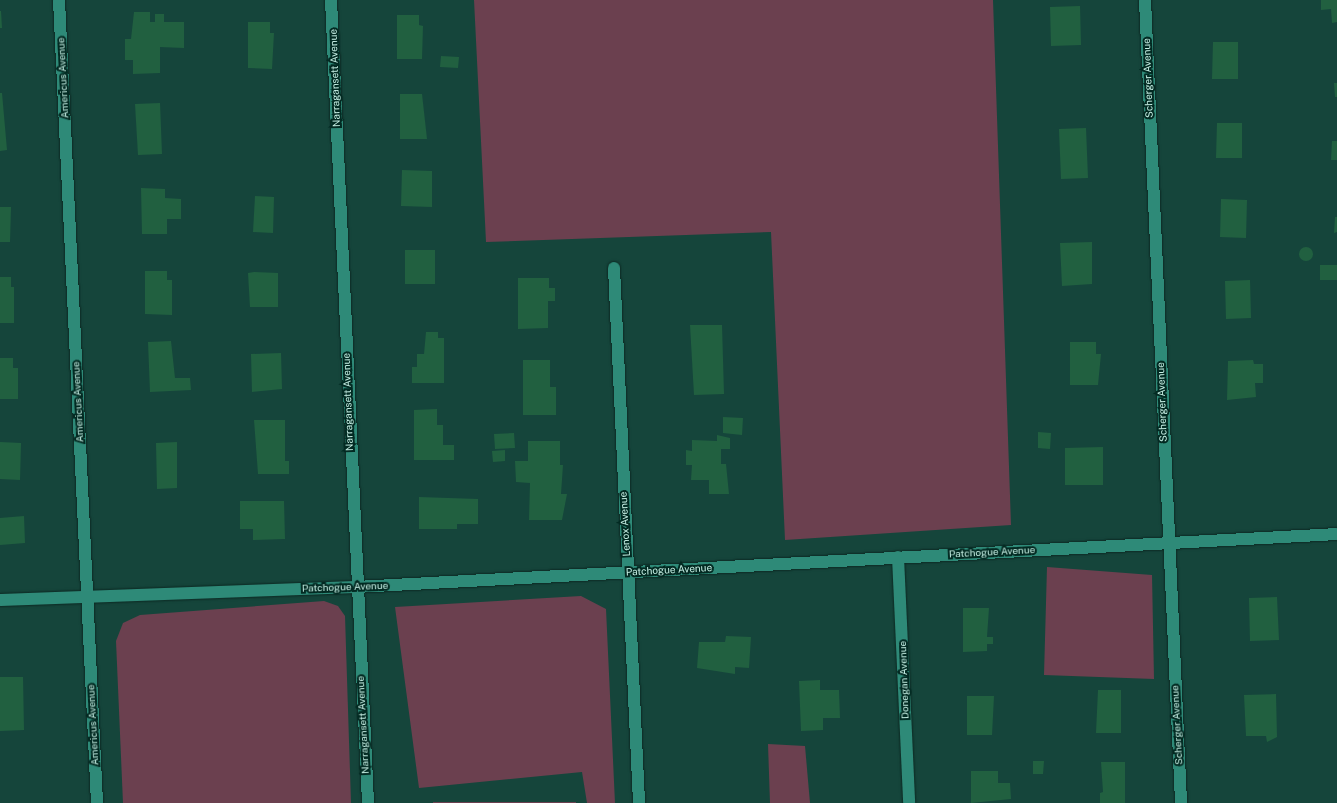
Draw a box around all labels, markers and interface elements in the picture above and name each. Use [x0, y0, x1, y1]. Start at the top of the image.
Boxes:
street label: Narragansett Avenue [327, 29, 343, 127]
street label: Americus Avenue [55, 37, 71, 119]
street label: Scherger Avenue [1141, 38, 1155, 118]
street label: Narragansett Avenue [340, 353, 356, 451]
street label: Americus Avenue [70, 361, 86, 443]
street label: Scherger Avenue [1155, 362, 1169, 442]
street label: Lenox Avenue [617, 491, 633, 557]
street label: Patchogue Avenue [949, 544, 1035, 560]
street label: Patchogue Avenue [626, 562, 712, 578]
street label: Patchogue Avenue [302, 579, 388, 595]
street label: Donegan Avenue [897, 641, 911, 719]
street label: Narragansett Avenue [354, 676, 372, 774]
street label: Americus Avenue [85, 684, 101, 766]
street label: Scherger Avenue [1169, 685, 1185, 765]

